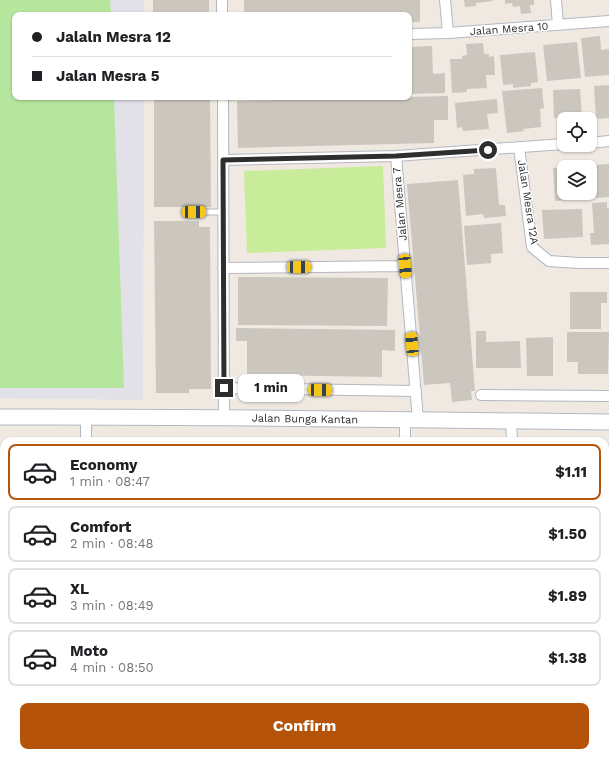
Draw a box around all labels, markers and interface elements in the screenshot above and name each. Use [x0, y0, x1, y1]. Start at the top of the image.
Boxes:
street label: Jalan Mesra 10 [469, 20, 549, 38]
text: Jalaln Mesra 12 [56, 28, 171, 46]
text: Jalan Mesra 5 [56, 67, 159, 85]
map controls [557, 112, 597, 200]
button: locate [557, 112, 597, 152]
route start [479, 141, 497, 159]
street label: Jalan Mesra 12A [515, 159, 541, 245]
button: layers [557, 160, 597, 200]
street label: Jalan Mesra 7 [390, 167, 410, 241]
car [182, 206, 206, 218]
car [398, 254, 412, 278]
car [287, 261, 311, 273]
car [405, 332, 419, 356]
callout: 1 min [238, 374, 304, 402]
route end [215, 379, 233, 397]
text: 1 min [254, 380, 288, 395]
car [308, 384, 332, 396]
street label: Jalan Bunga Kantan [252, 412, 358, 426]
icon: car [22, 454, 58, 490]
text: Economy [70, 456, 137, 474]
text: $1.11 [555, 463, 587, 481]
text: 1 min · 08:47 [70, 474, 150, 489]
icon: car [22, 516, 58, 552]
text: Comfort [70, 518, 131, 536]
text: $1.50 [548, 525, 587, 543]
text: 2 min · 08:48 [70, 536, 154, 551]
icon: car [22, 578, 58, 614]
text: XL [70, 580, 89, 598]
text: $1.89 [548, 587, 587, 605]
text: 3 min · 08:49 [70, 598, 154, 613]
icon: car [22, 640, 58, 676]
text: Moto [70, 642, 108, 660]
text: $1.38 [548, 649, 587, 667]
text: 4 min · 08:50 [70, 660, 154, 675]
button: Confirm [20, 703, 589, 749]

